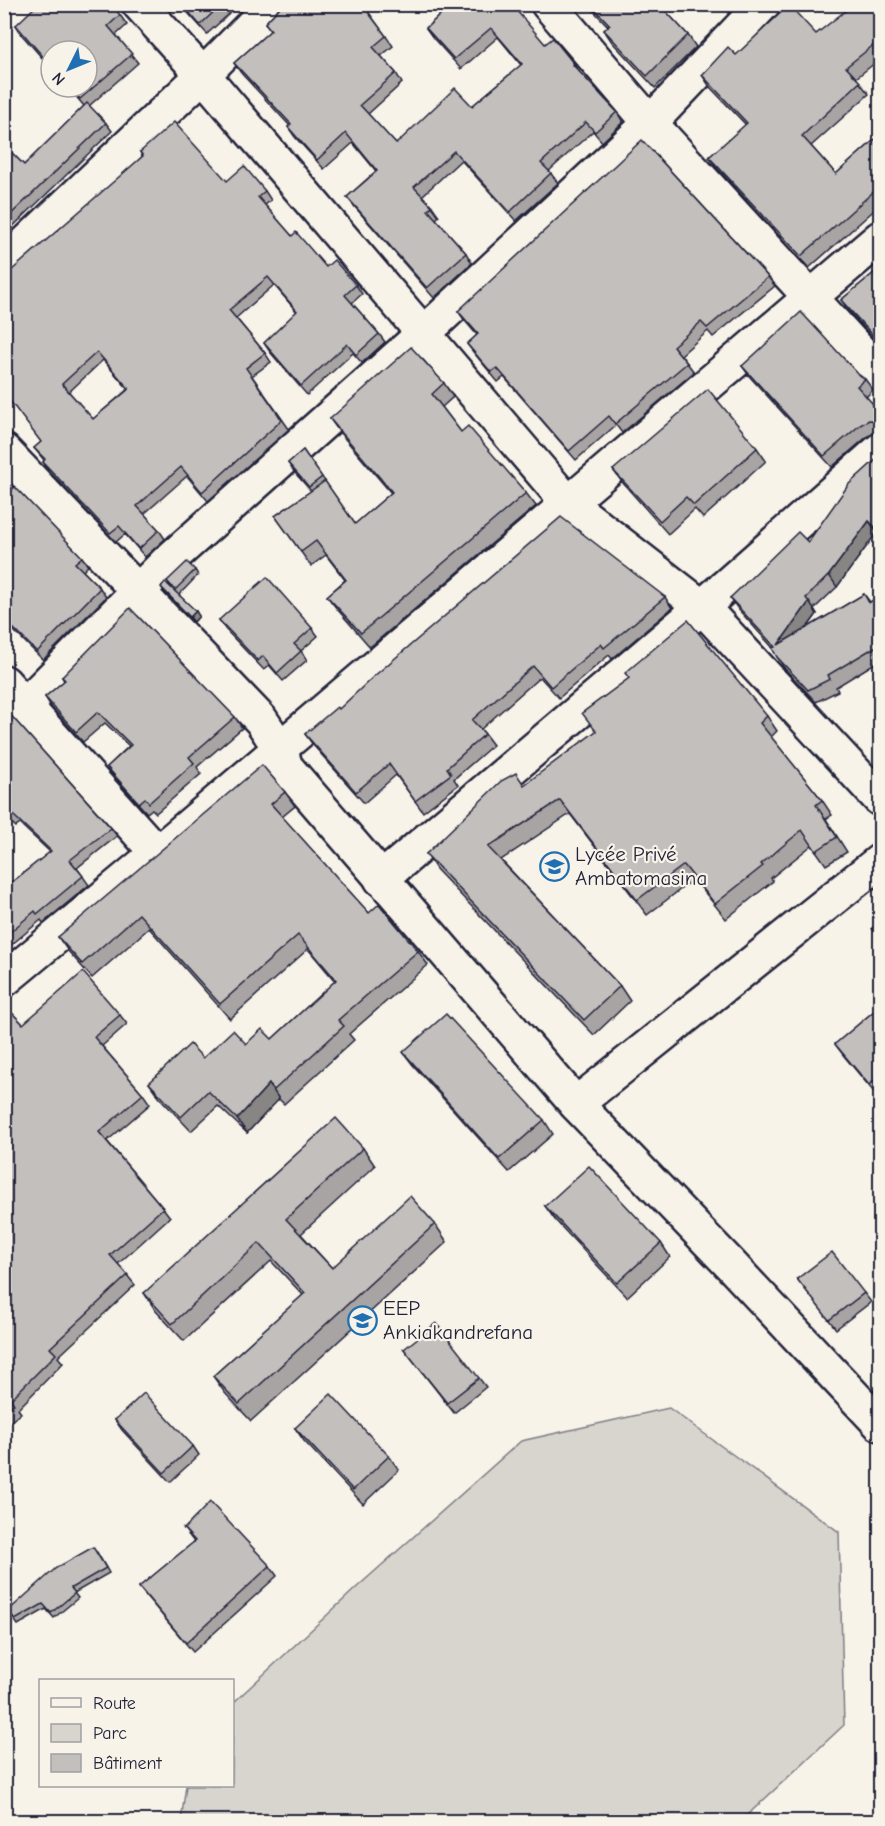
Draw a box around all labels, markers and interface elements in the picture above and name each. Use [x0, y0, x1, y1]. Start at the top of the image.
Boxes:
north arrow [39, 39, 99, 99]
text: N [49, 69, 69, 89]
place label: Lycée Privé Ambatomasina [575, 842, 707, 890]
school or university icon: Lycée Privé Ambatomasina [538, 850, 570, 882]
place label: EEP Ankiakandrefana [383, 1296, 533, 1344]
school or university icon: EEP Ankiakandrefana [346, 1304, 378, 1336]
legend [39, 1679, 234, 1787]
text: Route [93, 1693, 136, 1714]
text: Parc [93, 1723, 127, 1744]
text: Bâtiment [93, 1753, 163, 1774]

